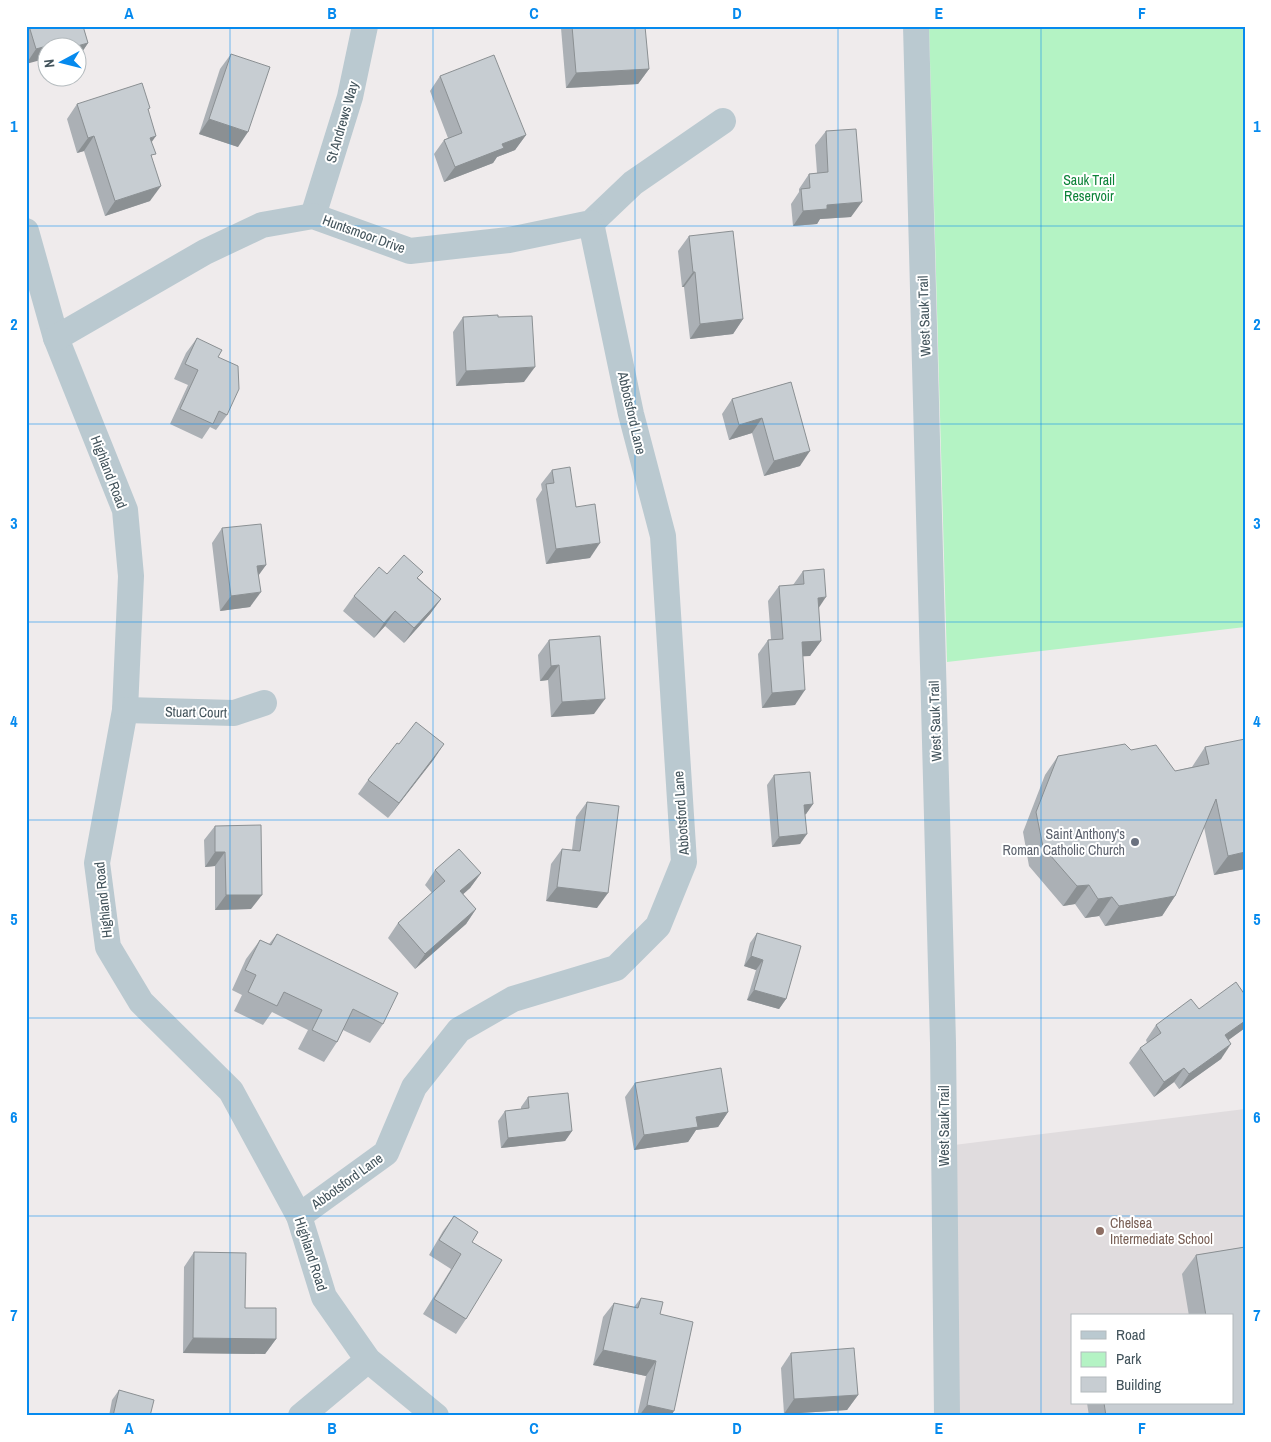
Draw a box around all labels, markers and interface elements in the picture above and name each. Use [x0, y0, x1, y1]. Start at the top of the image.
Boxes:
text: A [124, 2, 134, 24]
text: B [327, 2, 337, 24]
text: C [529, 2, 539, 24]
text: D [732, 2, 742, 24]
text: E [935, 2, 944, 24]
text: F [1138, 2, 1146, 24]
north arrow [38, 38, 88, 88]
text: N [40, 58, 59, 69]
street label: St Andrews Way [322, 79, 362, 165]
text: 1 [10, 115, 18, 137]
text: 1 [1253, 115, 1261, 137]
park label: Sauk Trail Reservoir [1063, 171, 1115, 205]
street label: Huntsmoor Drive [320, 211, 408, 257]
street label: West Sauk Trail [914, 275, 934, 357]
text: 2 [10, 313, 18, 335]
text: 2 [1253, 313, 1261, 335]
street label: Abbotsford Lane [614, 369, 650, 456]
street label: Highland Road [87, 433, 131, 511]
text: 3 [10, 512, 18, 534]
text: 3 [1253, 512, 1261, 534]
street label: West Sauk Trail [925, 680, 945, 762]
street label: Stuart Court [165, 702, 227, 722]
text: 4 [10, 710, 18, 732]
text: 4 [1253, 710, 1261, 732]
street label: Abbotsford Lane [669, 770, 693, 857]
place label: Saint Anthony's Roman Catholic Church [1003, 825, 1125, 859]
marker: Saint Anthony's Roman Catholic Church [1129, 836, 1141, 848]
street label: Highland Road [90, 861, 116, 939]
text: 5 [10, 908, 18, 930]
text: 5 [1253, 908, 1261, 930]
street label: West Sauk Trail [935, 1086, 953, 1166]
text: 6 [10, 1106, 18, 1128]
text: 6 [1253, 1106, 1261, 1128]
street label: Abbotsford Lane [307, 1149, 386, 1214]
place label: Chelsea Intermediate School [1110, 1214, 1213, 1248]
street label: Highland Road [291, 1215, 331, 1293]
marker: Chelsea Intermediate School [1094, 1225, 1106, 1237]
text: 7 [10, 1304, 18, 1326]
text: 7 [1253, 1304, 1261, 1326]
legend [1071, 1314, 1234, 1404]
text: Road [1116, 1324, 1145, 1345]
text: Park [1116, 1348, 1142, 1369]
text: Building [1116, 1374, 1161, 1395]
text: A [124, 1417, 134, 1439]
text: B [327, 1417, 337, 1439]
text: C [529, 1417, 539, 1439]
text: D [732, 1417, 742, 1439]
text: E [935, 1417, 944, 1439]
text: F [1138, 1417, 1146, 1439]

